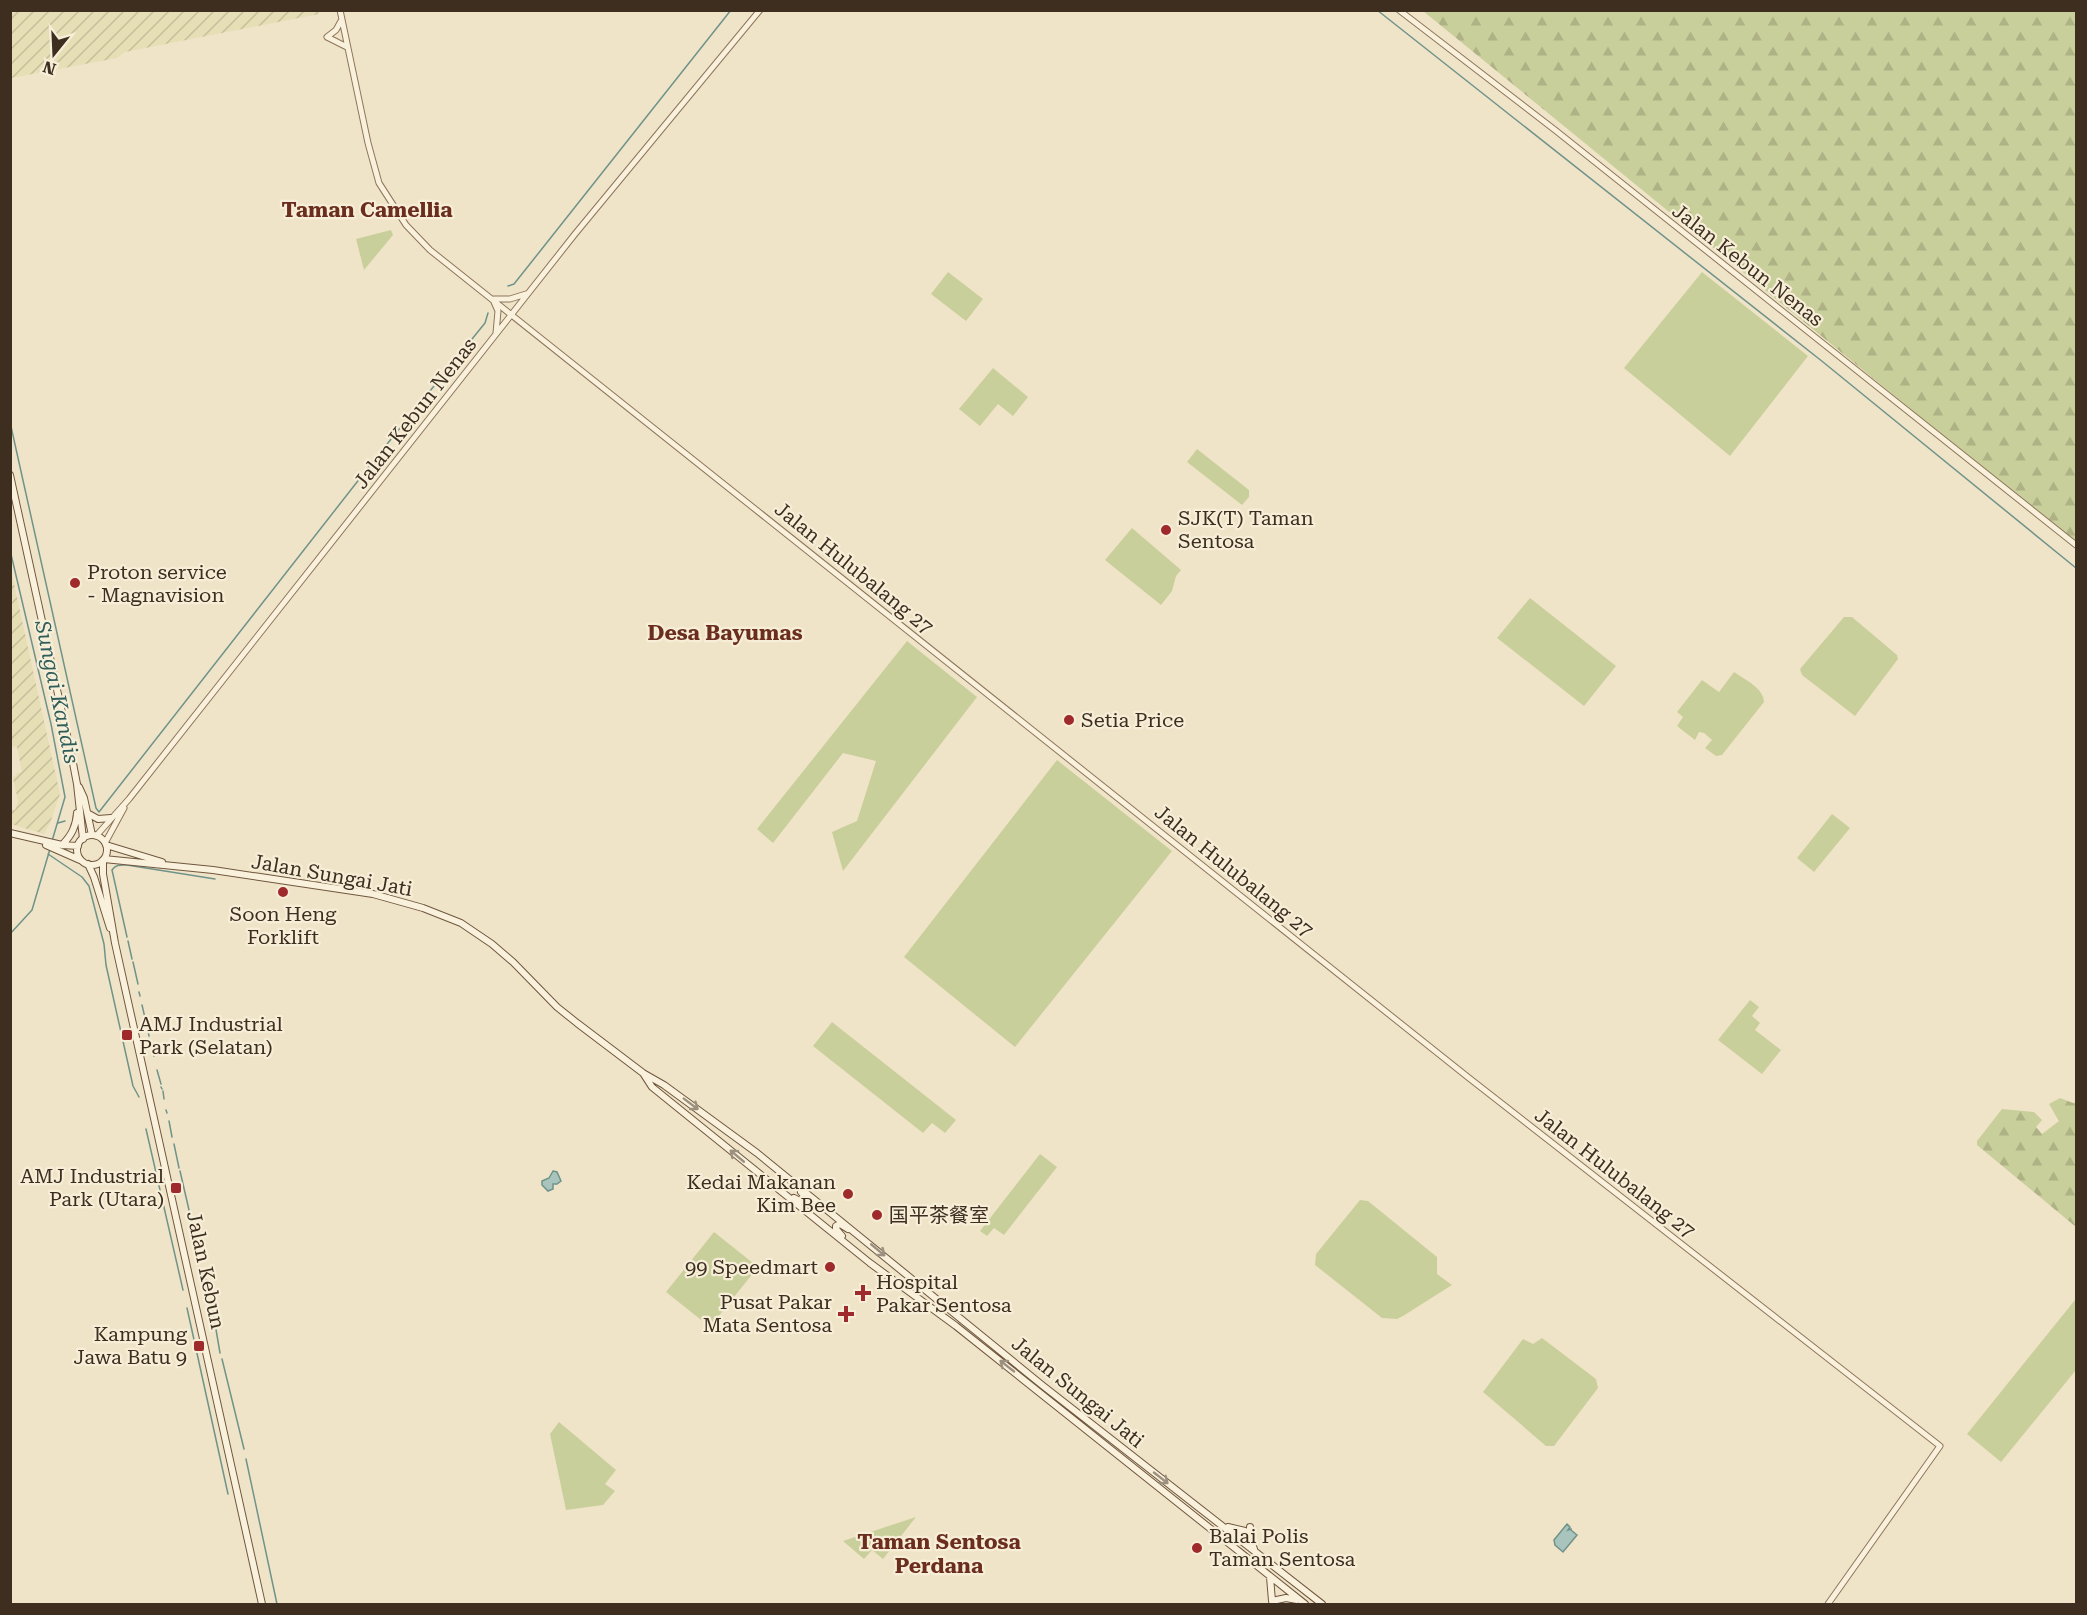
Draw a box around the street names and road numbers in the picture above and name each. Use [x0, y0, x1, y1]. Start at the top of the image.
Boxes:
street label: Jalan Kebun Nenas [1668, 199, 1828, 331]
street label: Jalan Kebun Nenas [349, 333, 481, 493]
street label: Jalan Hulubalang 27 [770, 497, 938, 639]
street label: Jalan Hulubalang 27 [1150, 800, 1318, 942]
street label: Jalan Sungai Jati [250, 849, 414, 901]
street label: Jalan Hulubalang 27 [1530, 1103, 1700, 1243]
street label: Jalan Kebun [182, 1209, 230, 1331]
street label: Jalan Sungai Jati [1007, 1331, 1149, 1453]

